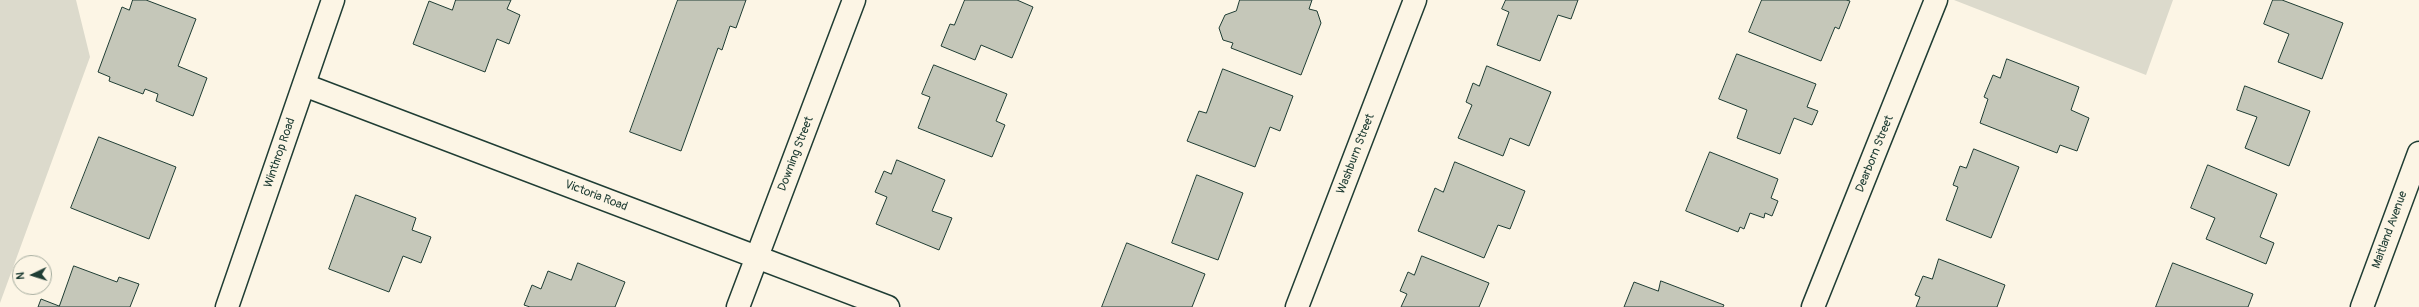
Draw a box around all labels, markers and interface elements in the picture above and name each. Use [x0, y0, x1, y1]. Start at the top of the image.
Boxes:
street label: Washburn Street [1334, 112, 1378, 196]
street label: Dearborn Street [1853, 113, 1897, 195]
street label: Downing Street [775, 115, 817, 193]
street label: Winthrop Road [261, 116, 299, 190]
street label: Victoria Road [563, 177, 629, 215]
street label: Maitland Avenue [2369, 189, 2411, 271]
north arrow [12, 255, 52, 295]
text: N [14, 272, 27, 280]

